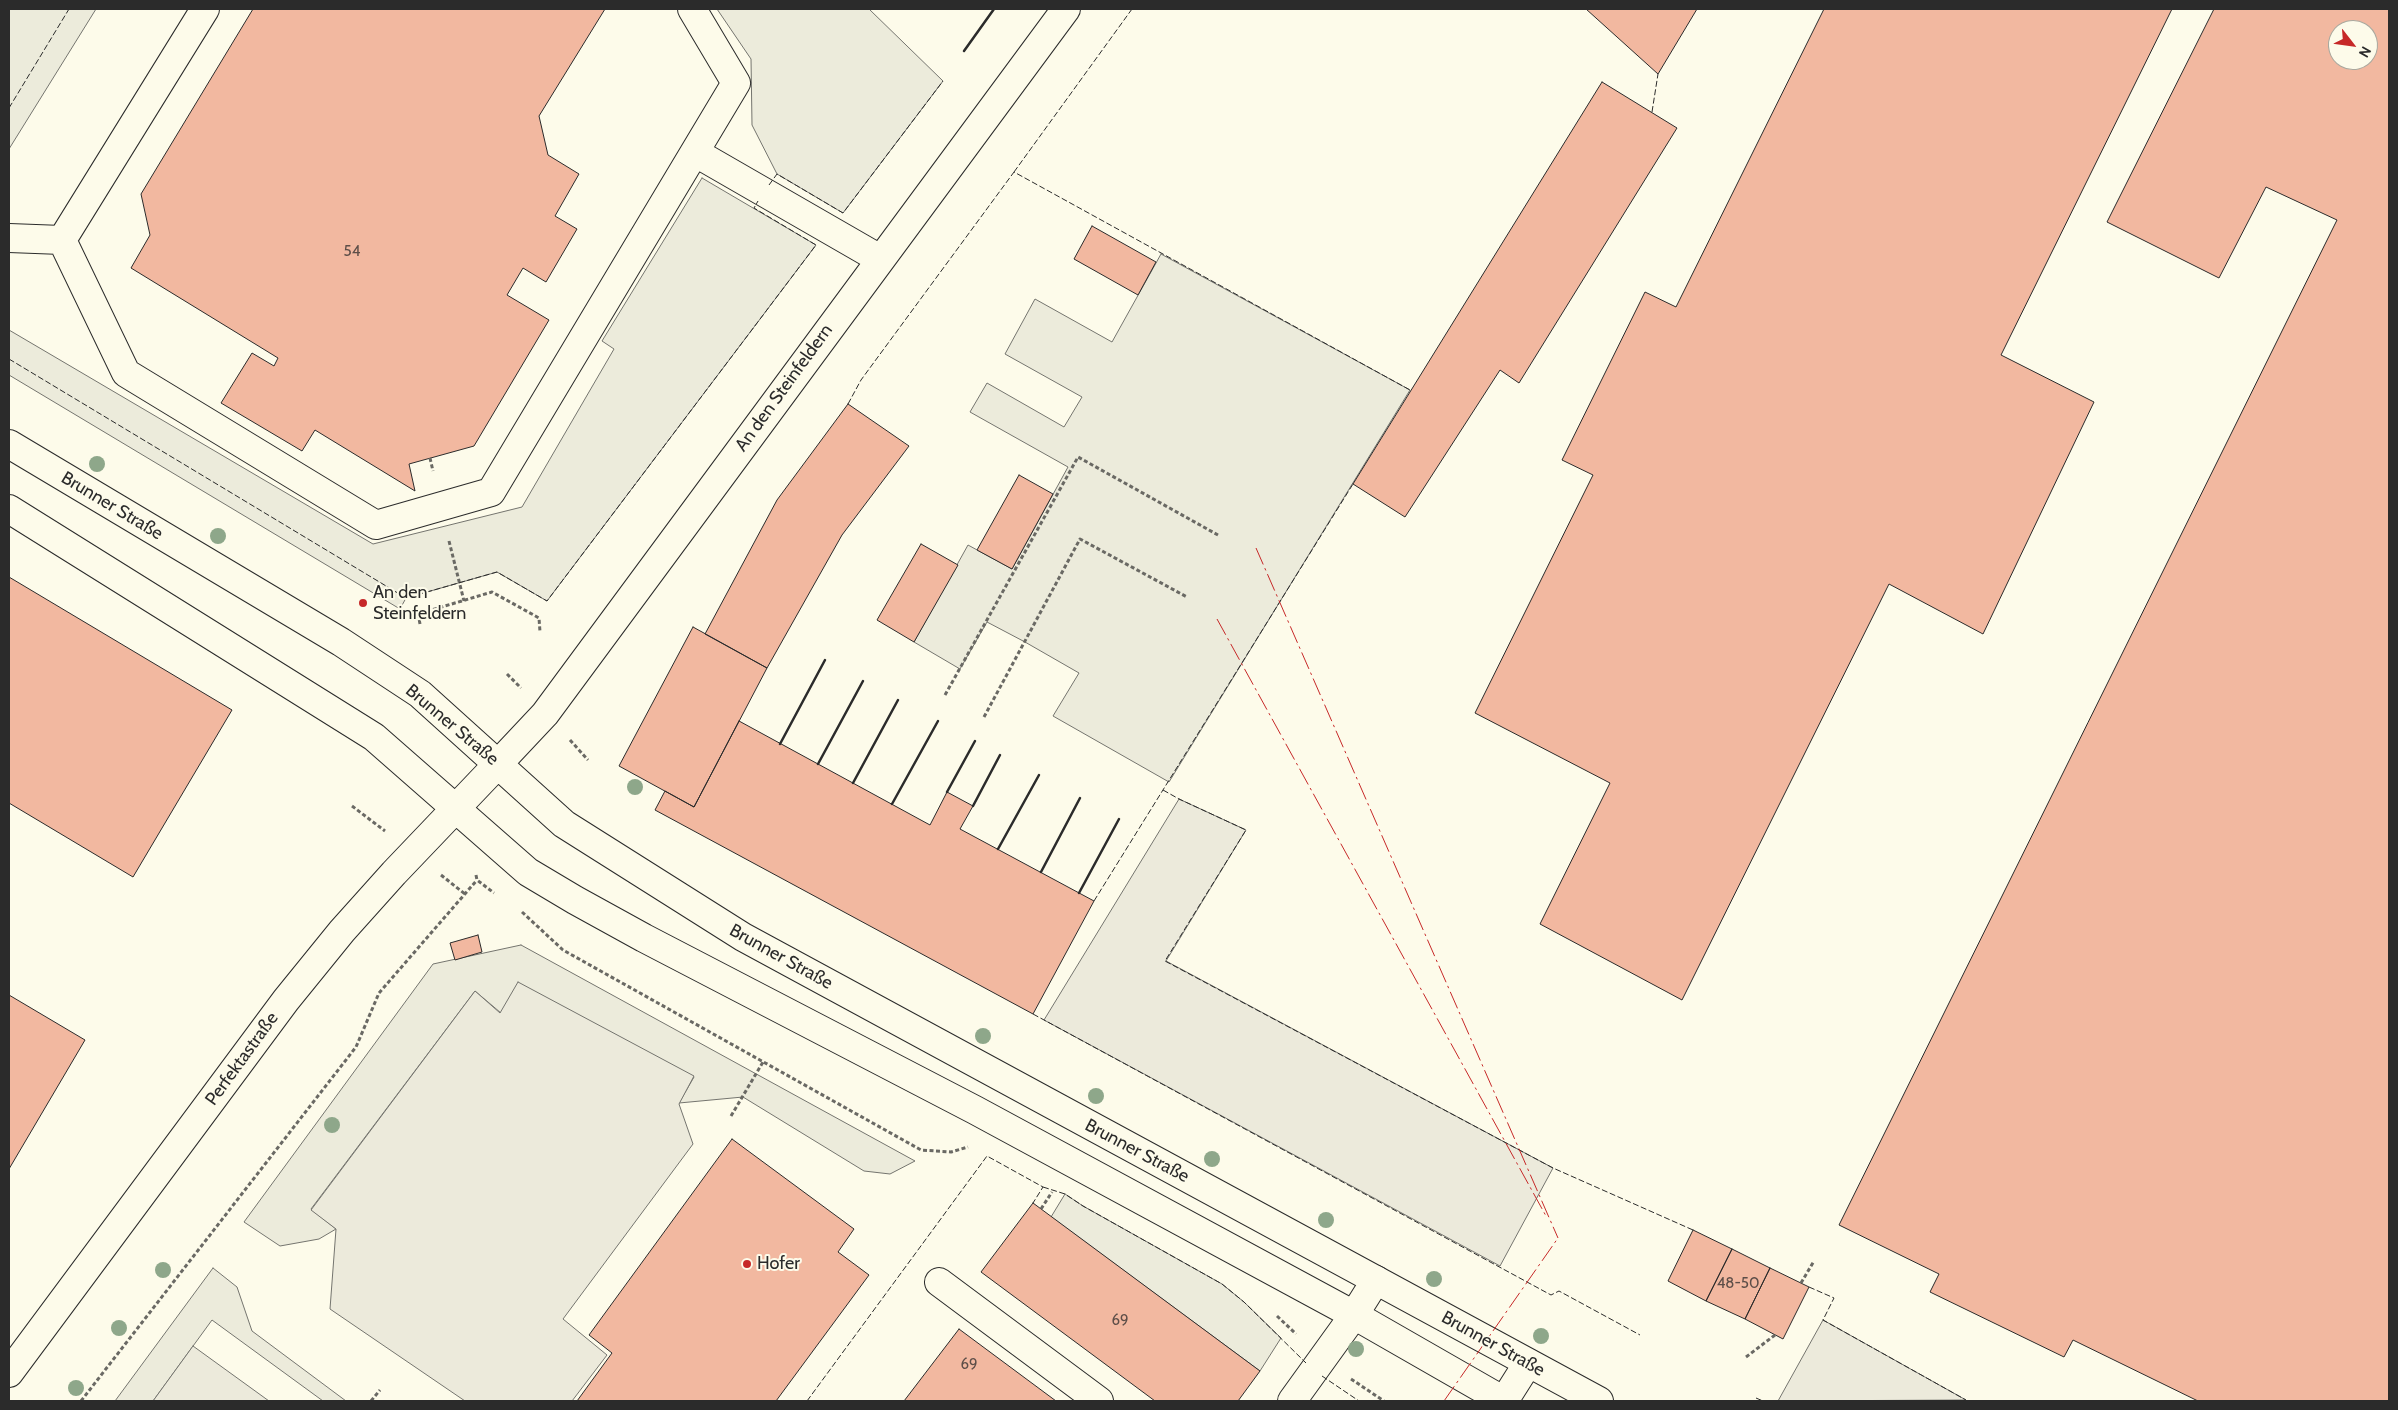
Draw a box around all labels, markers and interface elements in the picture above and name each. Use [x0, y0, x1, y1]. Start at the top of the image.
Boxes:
north arrow [2328, 20, 2378, 70]
text: N [2355, 43, 2375, 61]
house number: 54 [344, 243, 360, 261]
street label: An den Steinfeldern [731, 320, 837, 456]
street label: Brunner Straße [57, 467, 167, 545]
place label: An den Steinfeldern [373, 582, 466, 624]
marker: An den Steinfeldern [357, 597, 369, 609]
street label: Brunner Straße [401, 680, 503, 770]
street label: Brunner Straße [726, 920, 836, 994]
street label: Perfektastraße [201, 1008, 283, 1110]
street label: Brunner Straße [1081, 1115, 1193, 1187]
place label: Hofer [757, 1253, 800, 1275]
marker: Hofer [741, 1258, 753, 1270]
house number: 48-50 [1717, 1275, 1759, 1293]
street label: Brunner Straße [1438, 1307, 1548, 1381]
house number: 69 [1111, 1312, 1129, 1330]
house number: 69 [960, 1356, 978, 1374]

